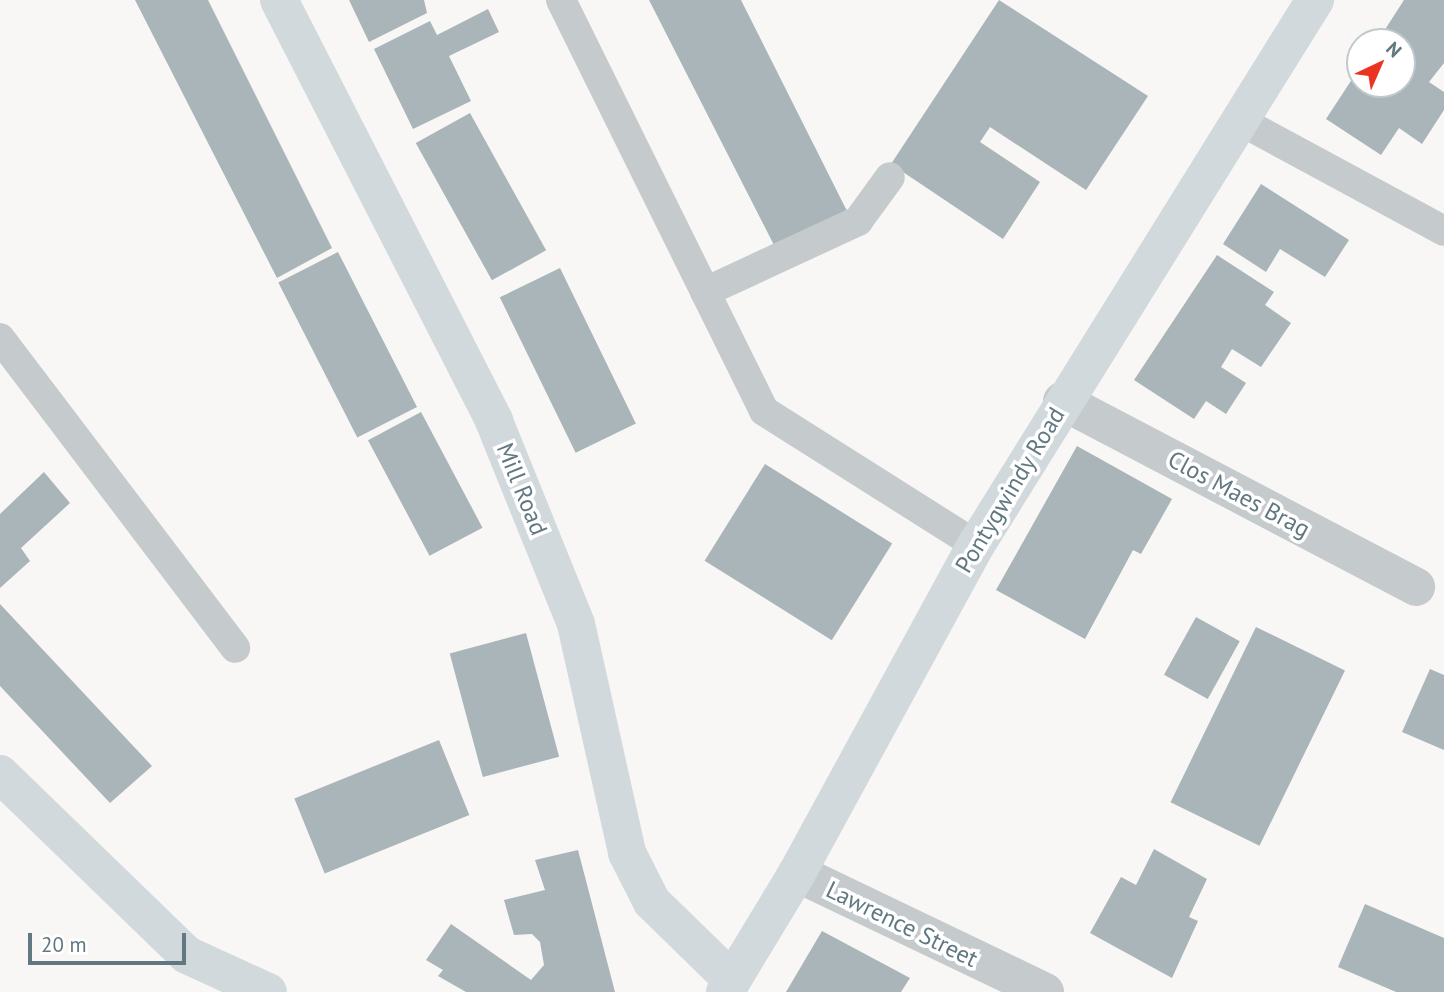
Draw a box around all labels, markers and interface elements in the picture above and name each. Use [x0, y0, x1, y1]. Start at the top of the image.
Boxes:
north arrow [1346, 28, 1416, 98]
text: N [1381, 36, 1407, 62]
street label: Pontygwindy Road [949, 402, 1071, 578]
street label: Mill Road [491, 439, 553, 539]
street label: Clos Maes Brag [1163, 445, 1315, 543]
street label: Lawrence Street [821, 875, 983, 973]
scale bar [32, 918, 189, 962]
text: 20 m [41, 931, 87, 958]

